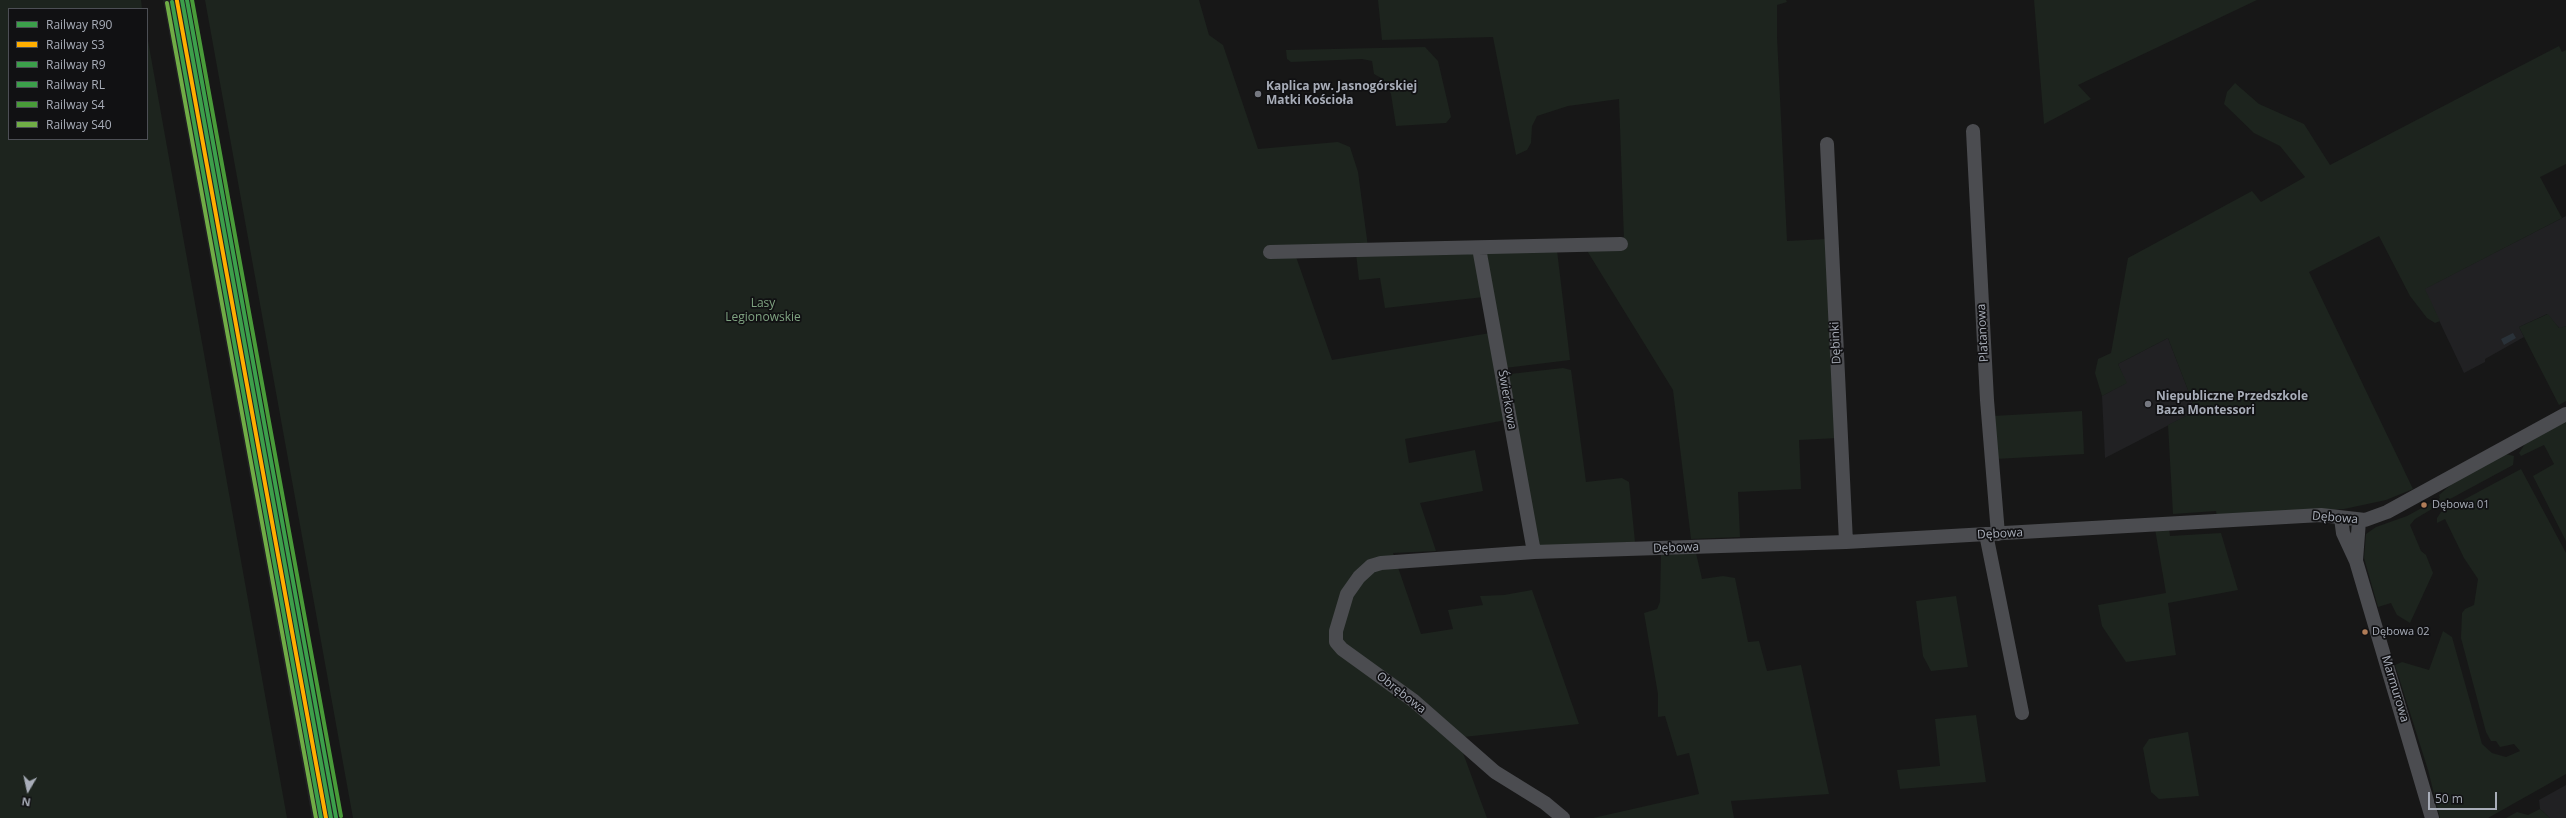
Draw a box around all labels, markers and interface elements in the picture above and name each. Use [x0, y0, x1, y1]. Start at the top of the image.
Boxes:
legend [8, 8, 148, 140]
text: Railway R90 [46, 16, 112, 33]
text: Railway S3 [46, 36, 105, 53]
text: Railway R9 [46, 56, 106, 73]
text: Railway RL [46, 76, 105, 93]
place label: Kaplica pw. Jasnogórskiej Matki Kościoła [1266, 80, 1417, 108]
marker: Kaplica pw. Jasnogórskiej Matki Kościoła [1253, 89, 1263, 99]
text: Railway S4 [46, 96, 105, 113]
text: Railway S40 [46, 116, 112, 133]
park label: Lasy Legionowskie [725, 297, 801, 325]
street label: Platanowa [1974, 303, 1992, 363]
street label: Dębinki [1828, 321, 1844, 365]
street label: Świerkowa [1495, 369, 1519, 431]
place label: Niepubliczne Przedszkole Baza Montessori [2156, 390, 2308, 418]
marker: Niepubliczne Przedszkole Baza Montessori [2143, 399, 2153, 409]
place label: Dębowa 01 [2432, 498, 2490, 512]
marker: Dębowa 01 [2419, 500, 2429, 510]
street label: Dębowa [2311, 509, 2359, 527]
street label: Dębowa [1977, 526, 2023, 542]
street label: Dębowa [1653, 540, 1699, 556]
place label: Dębowa 02 [2372, 625, 2430, 639]
marker: Dębowa 02 [2360, 627, 2370, 637]
street label: Marmurowa [2378, 654, 2412, 724]
street label: Obrębowa [1373, 669, 1429, 717]
north arrow [8, 770, 48, 810]
scale bar [2430, 784, 2499, 810]
text: 50 m [2435, 790, 2463, 807]
text: N [20, 794, 32, 810]

